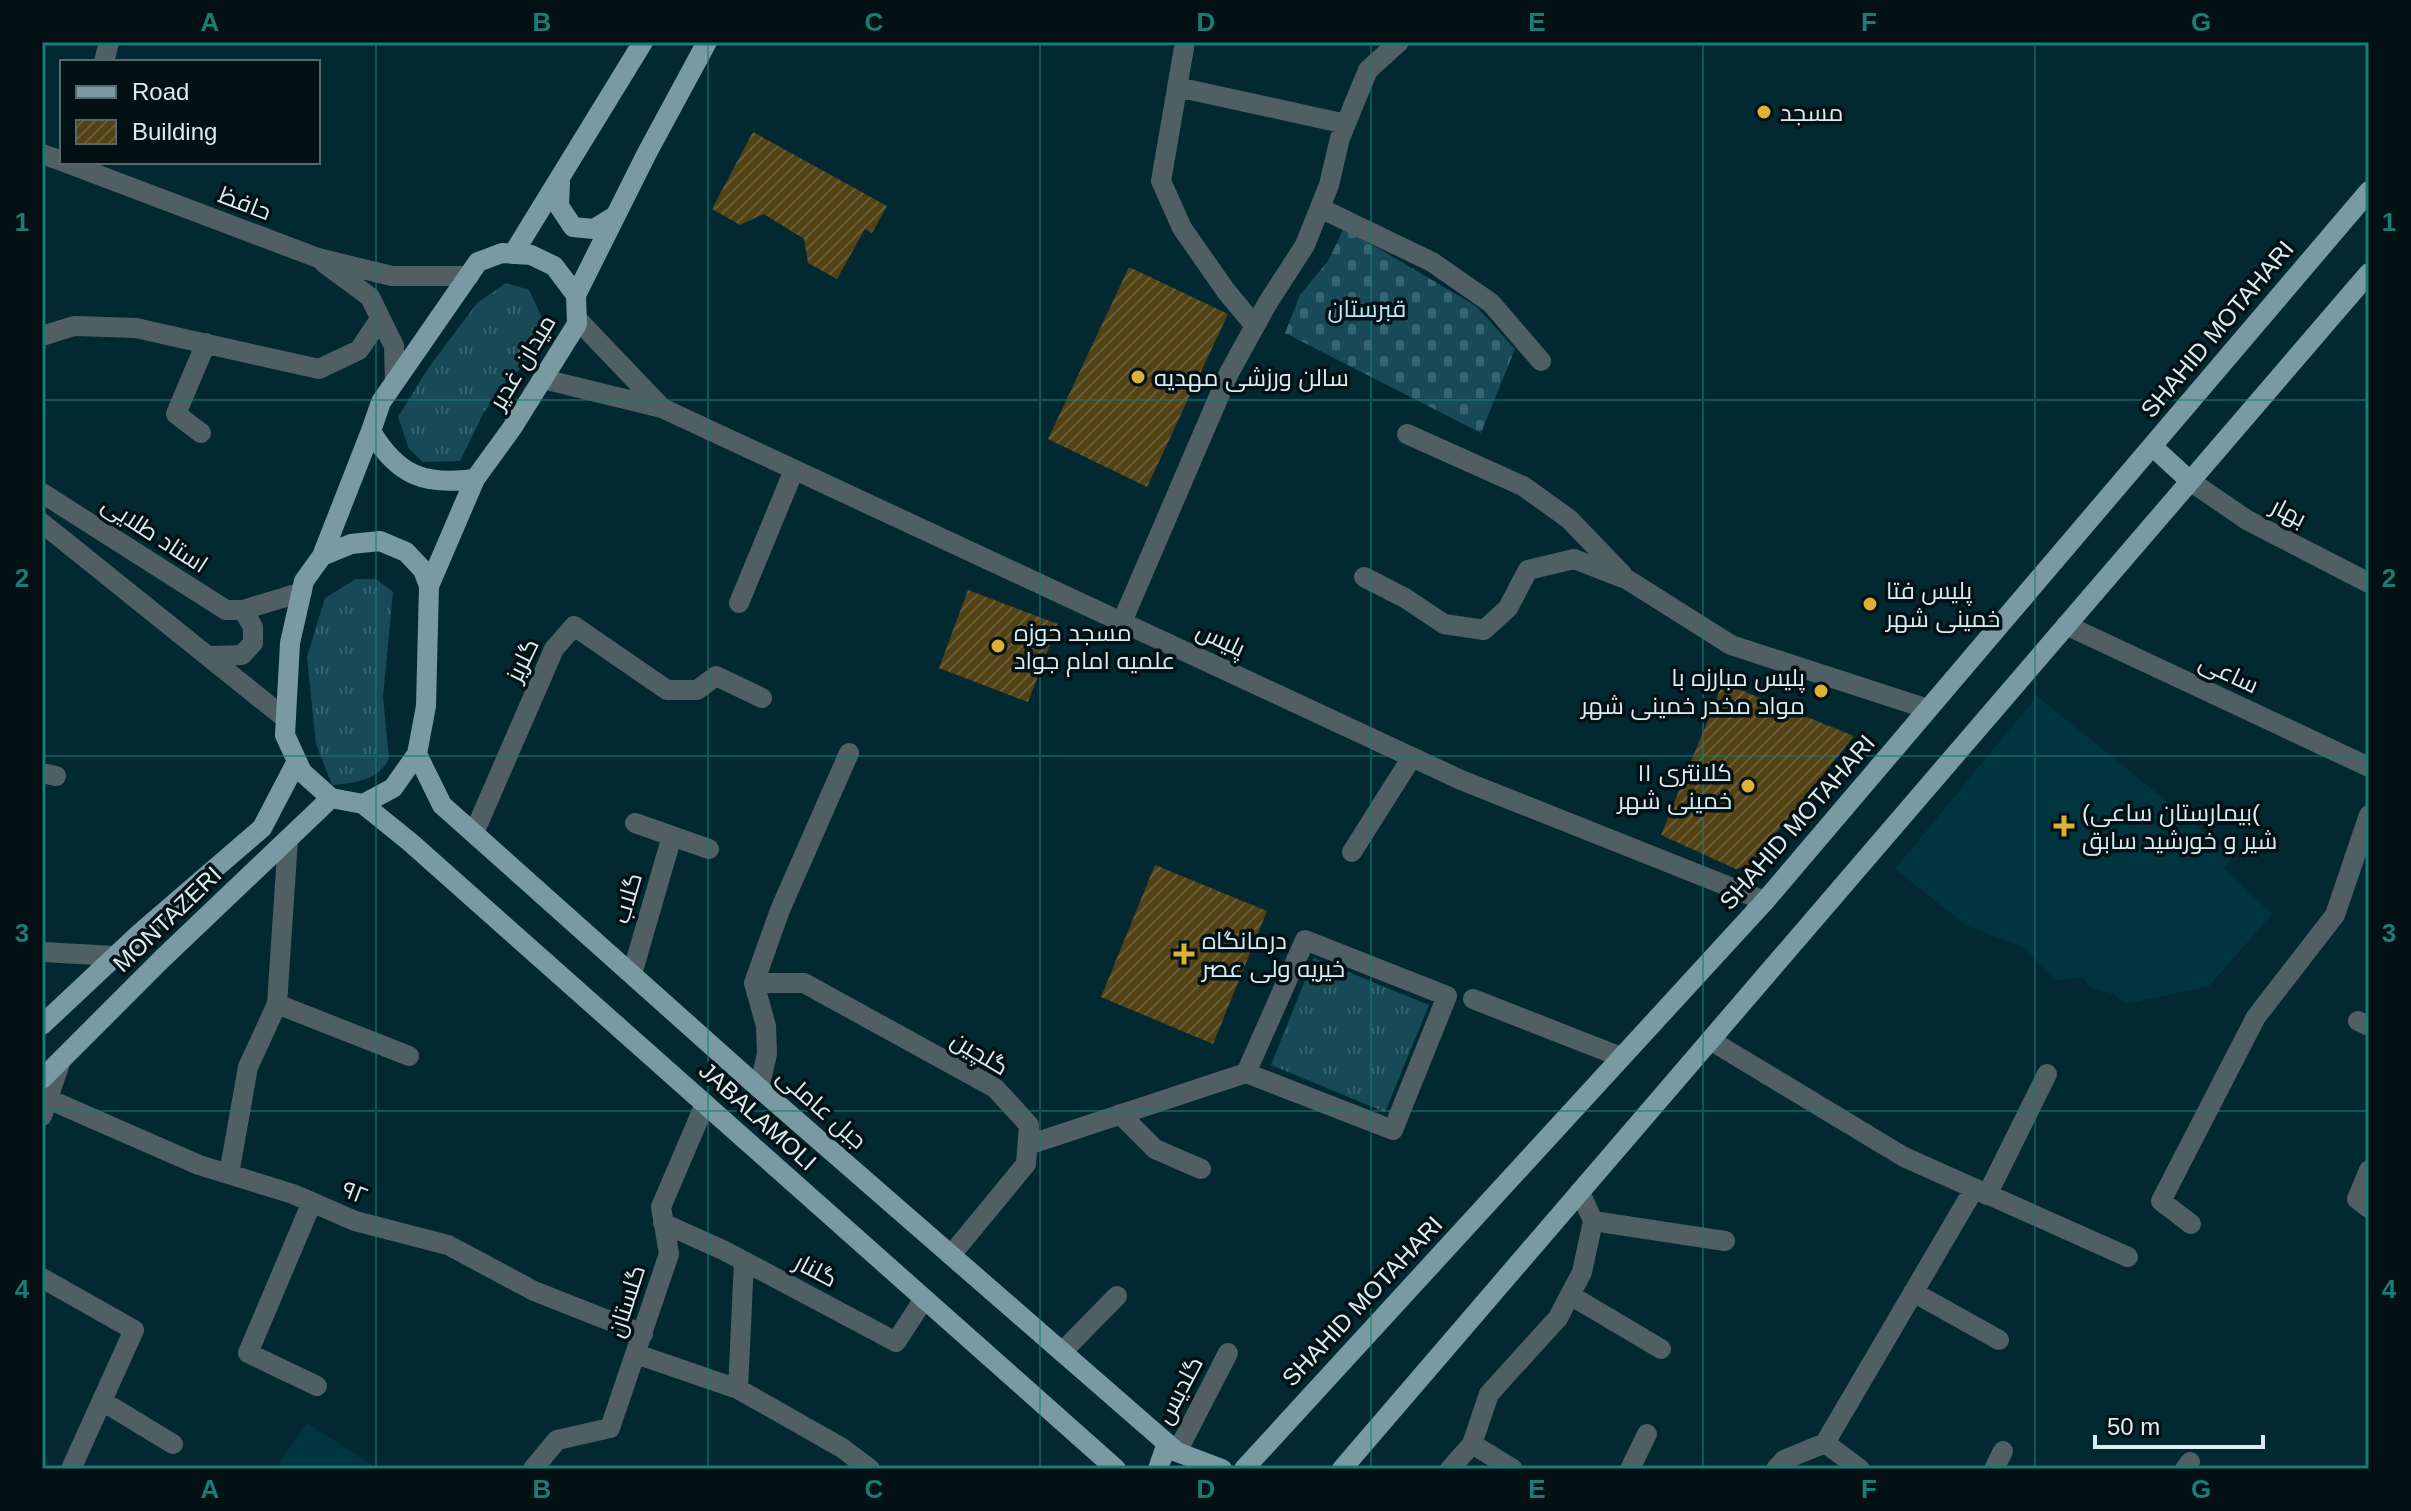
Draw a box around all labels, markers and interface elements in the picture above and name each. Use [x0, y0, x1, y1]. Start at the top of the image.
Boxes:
text: A [201, 7, 220, 37]
text: B [533, 7, 551, 37]
text: C [865, 7, 884, 37]
text: D [1197, 7, 1215, 37]
text: E [1528, 7, 1546, 37]
text: F [1861, 7, 1877, 37]
text: G [2191, 7, 2211, 37]
legend [60, 60, 320, 164]
text: Road [132, 78, 189, 105]
place label: مسجد [1780, 99, 1843, 126]
marker: مسجد [1755, 103, 1773, 121]
text: Building [132, 118, 217, 145]
street label: حافظ [215, 181, 275, 225]
text: 1 [15, 207, 29, 237]
text: 1 [2382, 207, 2396, 237]
street label: SHAHID MOTAHARI [2135, 235, 2299, 423]
park label: قبرستان [1328, 295, 1406, 323]
street label: میدان غدیر [482, 310, 561, 416]
place label: سالن ورزشی مهدیه [1154, 364, 1349, 392]
marker: سالن ورزشی مهدیه [1129, 368, 1147, 386]
street label: استاد طلایی [97, 490, 213, 579]
street label: بهار [2265, 491, 2311, 533]
text: 2 [15, 563, 29, 593]
text: 2 [2382, 563, 2396, 593]
place label: پلیس فتا خمینی شهر [1884, 577, 2000, 633]
marker: پلیس فتا خمینی شهر [1861, 595, 1879, 613]
street label: پلیس [1191, 616, 1250, 665]
place label: مسجد حوزه علمیه امام جواد [1014, 619, 1175, 677]
street label: گلریز [499, 634, 544, 688]
marker: مسجد حوزه علمیه امام جواد [989, 637, 1007, 655]
street label: ساعی [2195, 648, 2263, 699]
place label: پلیس مبارزه با مواد مخدر خمینی شهر [1579, 664, 1806, 720]
marker: پلیس مبارزه با مواد مخدر خمینی شهر [1812, 682, 1830, 700]
street label: SHAHID MOTAHARI [1714, 729, 1880, 915]
place label: کلانتری ۱۱ خمینی شهر [1616, 759, 1732, 815]
marker: کلانتری ۱۱ خمینی شهر [1739, 777, 1757, 795]
place label: (بیمارستان ساعی( شیر و خورشید سابق [2082, 799, 2277, 856]
marker: (بیمارستان ساعی( شیر و خورشید سابق [2053, 815, 2075, 837]
street label: MONTAZERI [107, 861, 227, 977]
street label: گلاب [607, 870, 647, 926]
text: 3 [15, 918, 29, 948]
text: 3 [2382, 918, 2396, 948]
place label: درمانگاه خیریه ولی عصر [1200, 927, 1345, 983]
marker: درمانگاه خیریه ولی عصر [1173, 943, 1195, 965]
street label: گلچین [945, 1025, 1013, 1083]
street label: JABALAMOLI [694, 1056, 822, 1176]
street label: جبل عاملی [771, 1062, 872, 1155]
street label: ۹۲ [338, 1175, 372, 1209]
street label: SHAHID MOTAHARI [1276, 1211, 1448, 1391]
street label: گلنار [788, 1247, 842, 1292]
street label: گلستان [602, 1261, 651, 1341]
text: 4 [15, 1274, 30, 1304]
text: 4 [2382, 1274, 2397, 1304]
street label: گلدیس [1150, 1352, 1209, 1429]
scale bar [2095, 1399, 2263, 1449]
text: 50 m [2107, 1413, 2160, 1440]
text: A [201, 1474, 220, 1504]
text: B [533, 1474, 551, 1504]
text: C [865, 1474, 884, 1504]
text: D [1197, 1474, 1215, 1504]
text: E [1528, 1474, 1546, 1504]
text: F [1861, 1474, 1877, 1504]
text: G [2191, 1474, 2211, 1504]

